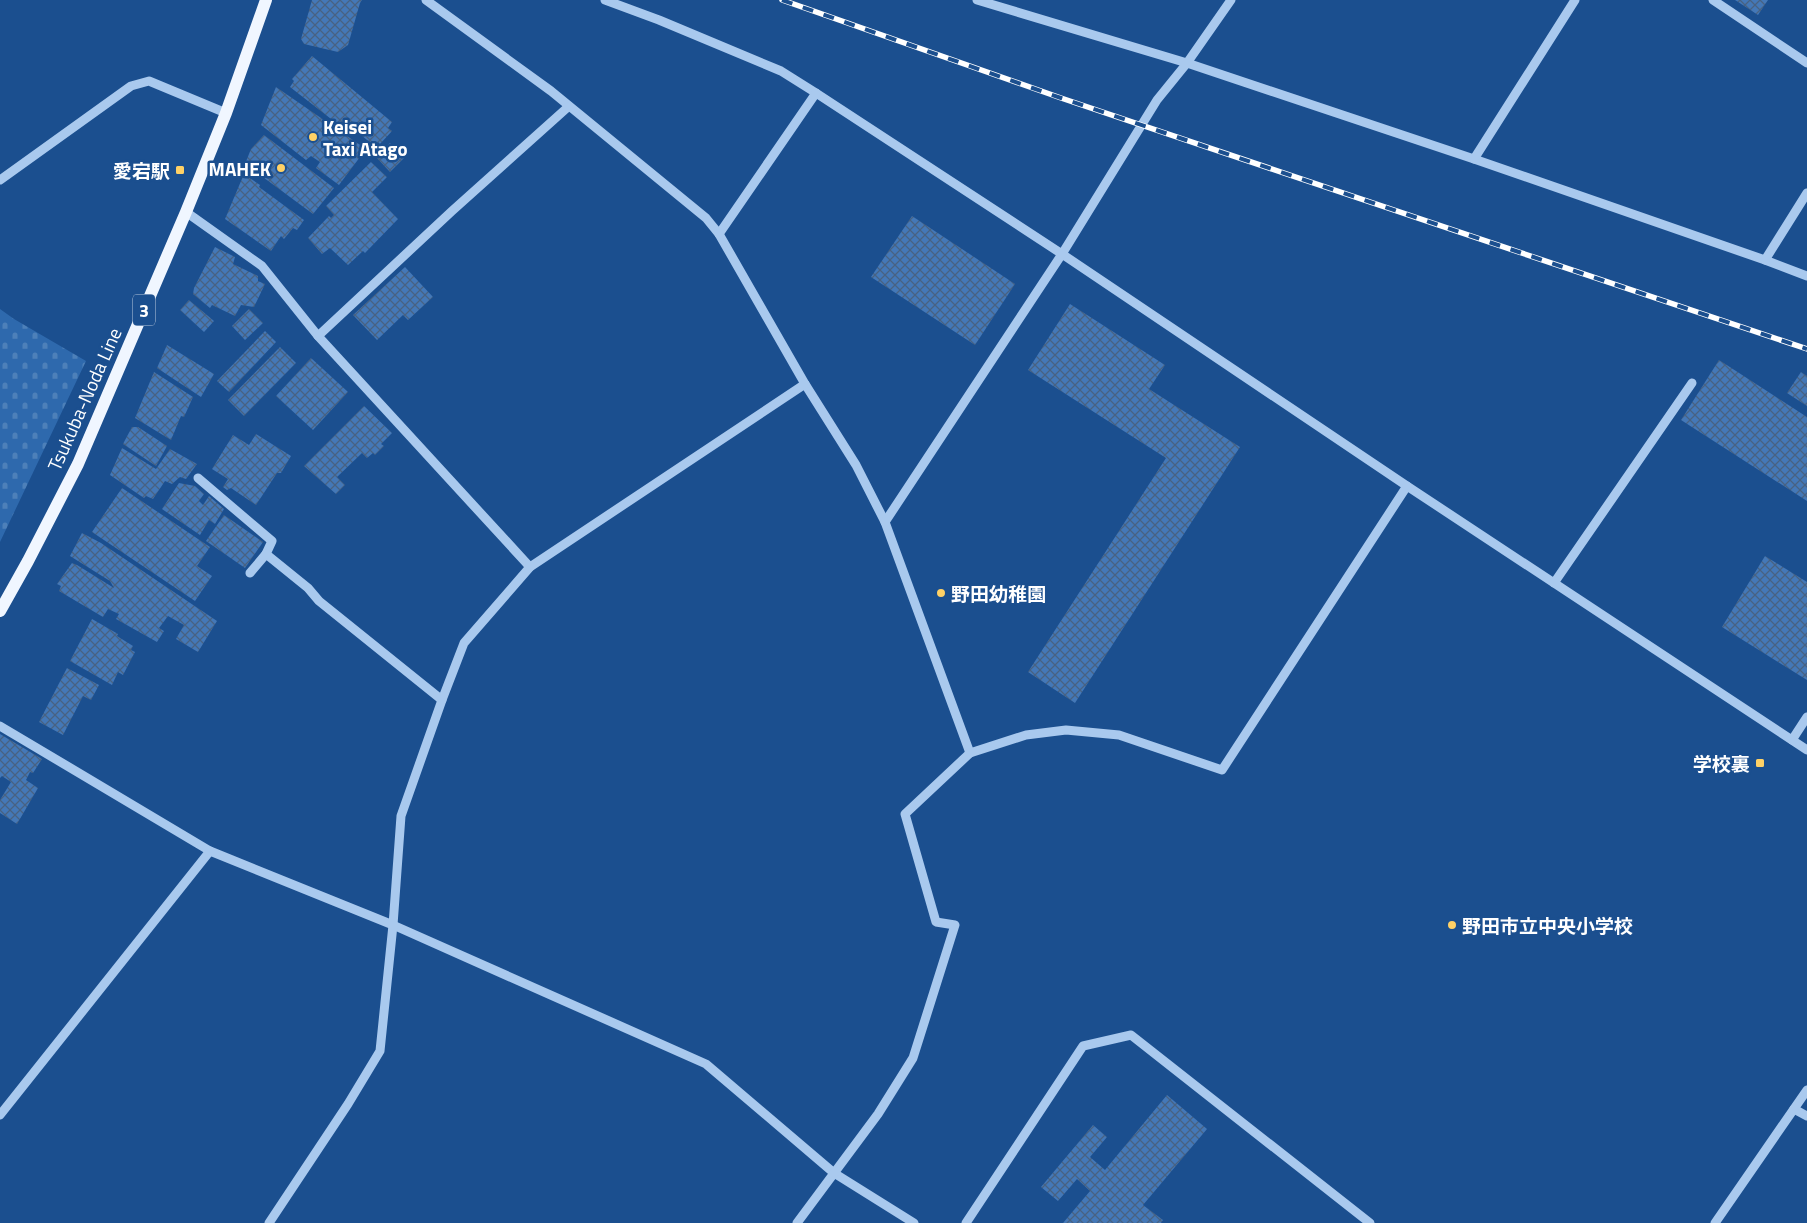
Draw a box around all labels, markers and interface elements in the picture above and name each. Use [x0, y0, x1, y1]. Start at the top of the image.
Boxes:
place label: Keisei Taxi Atago [323, 112, 408, 163]
marker: Keisei Taxi Atago [307, 131, 319, 143]
place label: MAHEK [209, 154, 271, 183]
place label: 愛宕駅 [113, 156, 170, 185]
marker: MAHEK [275, 162, 287, 174]
marker: 愛宕駅 [174, 164, 186, 176]
road number: 3 [133, 294, 155, 326]
street label: Tsukuba-Noda Line [39, 323, 129, 475]
place label: 野田幼稚園 [951, 579, 1046, 608]
marker: 野田幼稚園 [935, 587, 947, 599]
place label: 学校裏 [1693, 749, 1750, 778]
marker: 学校裏 [1754, 757, 1766, 769]
place label: 野田市立中央小学校 [1462, 911, 1633, 940]
marker: 野田市立中央小学校 [1446, 919, 1458, 931]

